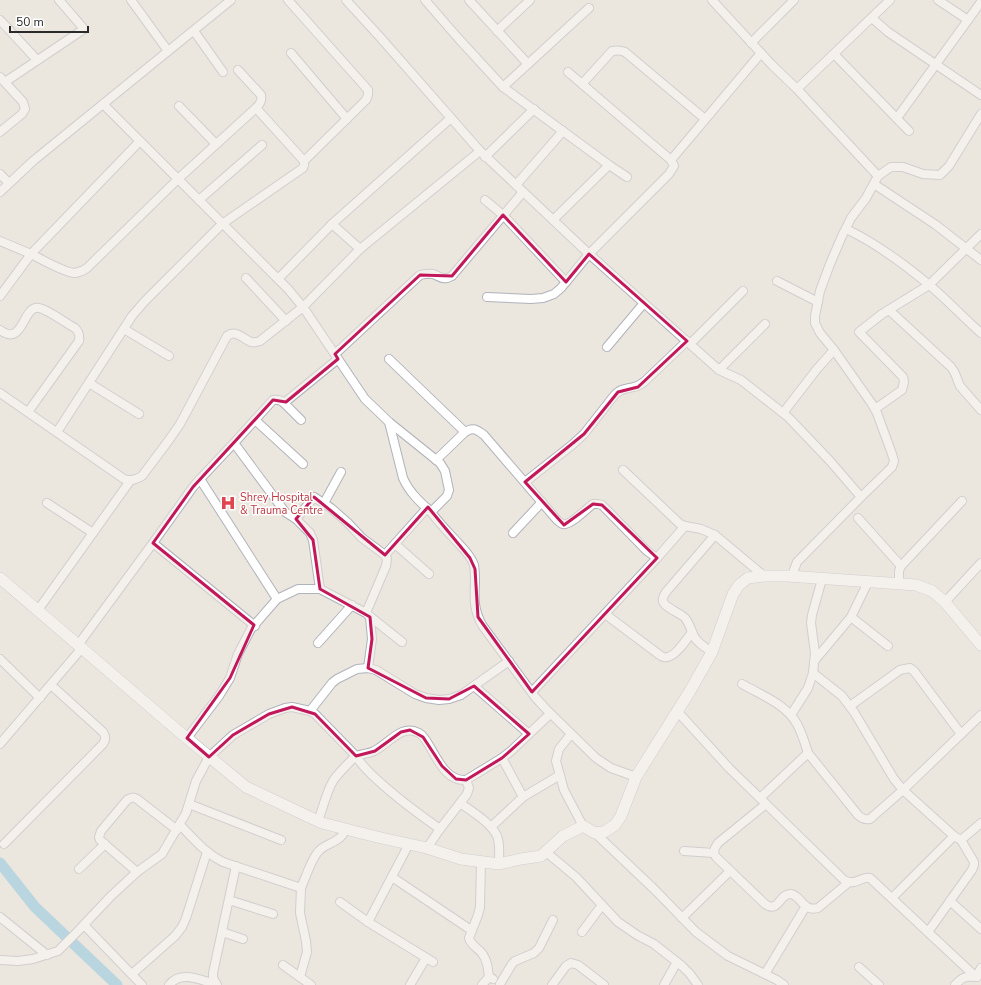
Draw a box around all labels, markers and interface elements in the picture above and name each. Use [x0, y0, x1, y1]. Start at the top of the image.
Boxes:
scale bar [10, 8, 88, 34]
text: 50 m [16, 14, 44, 30]
place label: Shrey Hospital & Trauma Centre [240, 490, 323, 518]
hospital icon: Shrey Hospital & Trauma Centre [219, 494, 237, 512]

